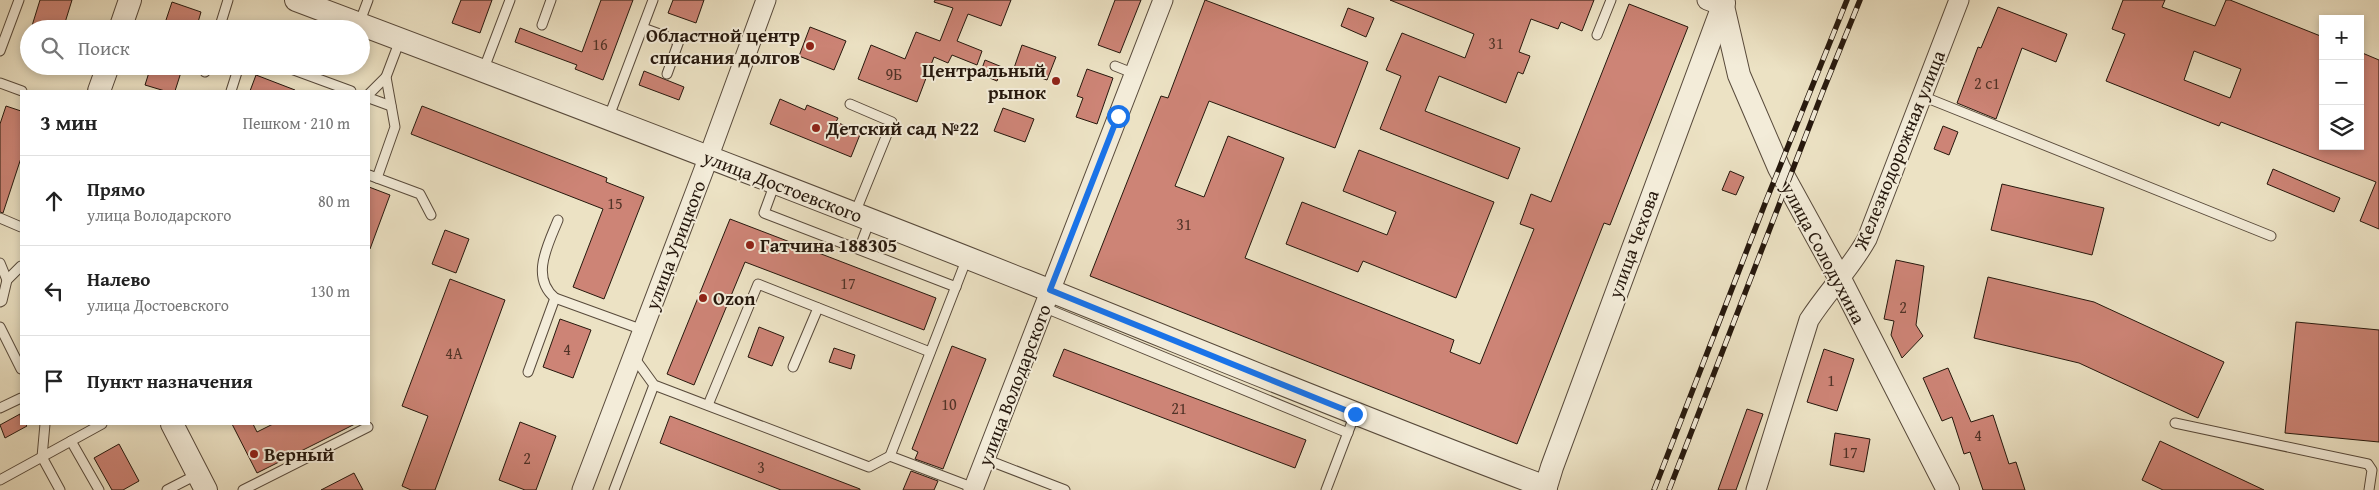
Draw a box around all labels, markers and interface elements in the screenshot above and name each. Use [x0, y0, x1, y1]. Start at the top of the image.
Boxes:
map controls [2319, 15, 2364, 150]
button: + [2319, 15, 2364, 60]
search box [20, 20, 370, 75]
place label: Областной центр списания долгов [646, 21, 800, 71]
house number: 31 [1488, 31, 1504, 55]
house number: 16 [592, 32, 608, 56]
icon: search [38, 34, 66, 62]
text: Поиск [78, 34, 130, 62]
marker: Областной центр списания долгов [804, 40, 816, 52]
street label: Железнодорожная улица [1846, 46, 1952, 255]
place label: Центральный рынок [922, 56, 1046, 106]
button: − [2319, 60, 2364, 105]
house number: 9Б [886, 62, 902, 86]
house number: 2 с1 [1974, 71, 2000, 95]
marker: Центральный рынок [1050, 75, 1062, 87]
route start [1107, 105, 1130, 128]
button: layers [2319, 105, 2364, 150]
text: 3 мин [40, 107, 97, 138]
text: Пешком · 210 m [243, 111, 350, 135]
place label: Детский сад №22 [825, 114, 979, 142]
marker: Детский сад №22 [810, 122, 822, 134]
street label: улица Достоевского [698, 142, 867, 229]
text: Прямо [87, 175, 145, 203]
street label: улица Урицкого [637, 176, 713, 315]
street label: улица Солодухина [1774, 176, 1873, 329]
street label: улица Чехова [1600, 186, 1666, 303]
icon: ahead [40, 187, 68, 215]
text: 80 m [318, 189, 350, 213]
house number: 15 [607, 191, 623, 215]
text: улица Володарского [87, 203, 231, 227]
house number: 31 [1176, 212, 1192, 236]
place label: Гатчина 188305 [760, 231, 897, 259]
marker: Гатчина 188305 [744, 239, 756, 251]
text: Налево [87, 265, 150, 293]
house number: 17 [840, 271, 856, 295]
icon: left [40, 277, 68, 305]
text: 130 m [310, 279, 350, 303]
place label: Ozon [713, 284, 756, 312]
marker: Ozon [697, 292, 709, 304]
text: улица Достоевского [87, 293, 229, 317]
house number: 2 [1899, 295, 1907, 319]
street label: улица Володарского [970, 300, 1058, 471]
house number: 4 [563, 337, 571, 361]
house number: 4А [445, 341, 463, 365]
icon: arrive [40, 367, 68, 395]
text: Пункт назначения [87, 367, 253, 395]
house number: 1 [1827, 368, 1835, 392]
house number: 10 [941, 392, 957, 416]
house number: 21 [1171, 396, 1187, 420]
route end [1344, 403, 1367, 426]
house number: 4 [1974, 423, 1982, 447]
place label: Верный [264, 440, 334, 468]
house number: 17 [1842, 440, 1858, 464]
house number: 2 [523, 446, 531, 470]
marker: Верный [248, 448, 260, 460]
house number: 3 [757, 455, 765, 479]

